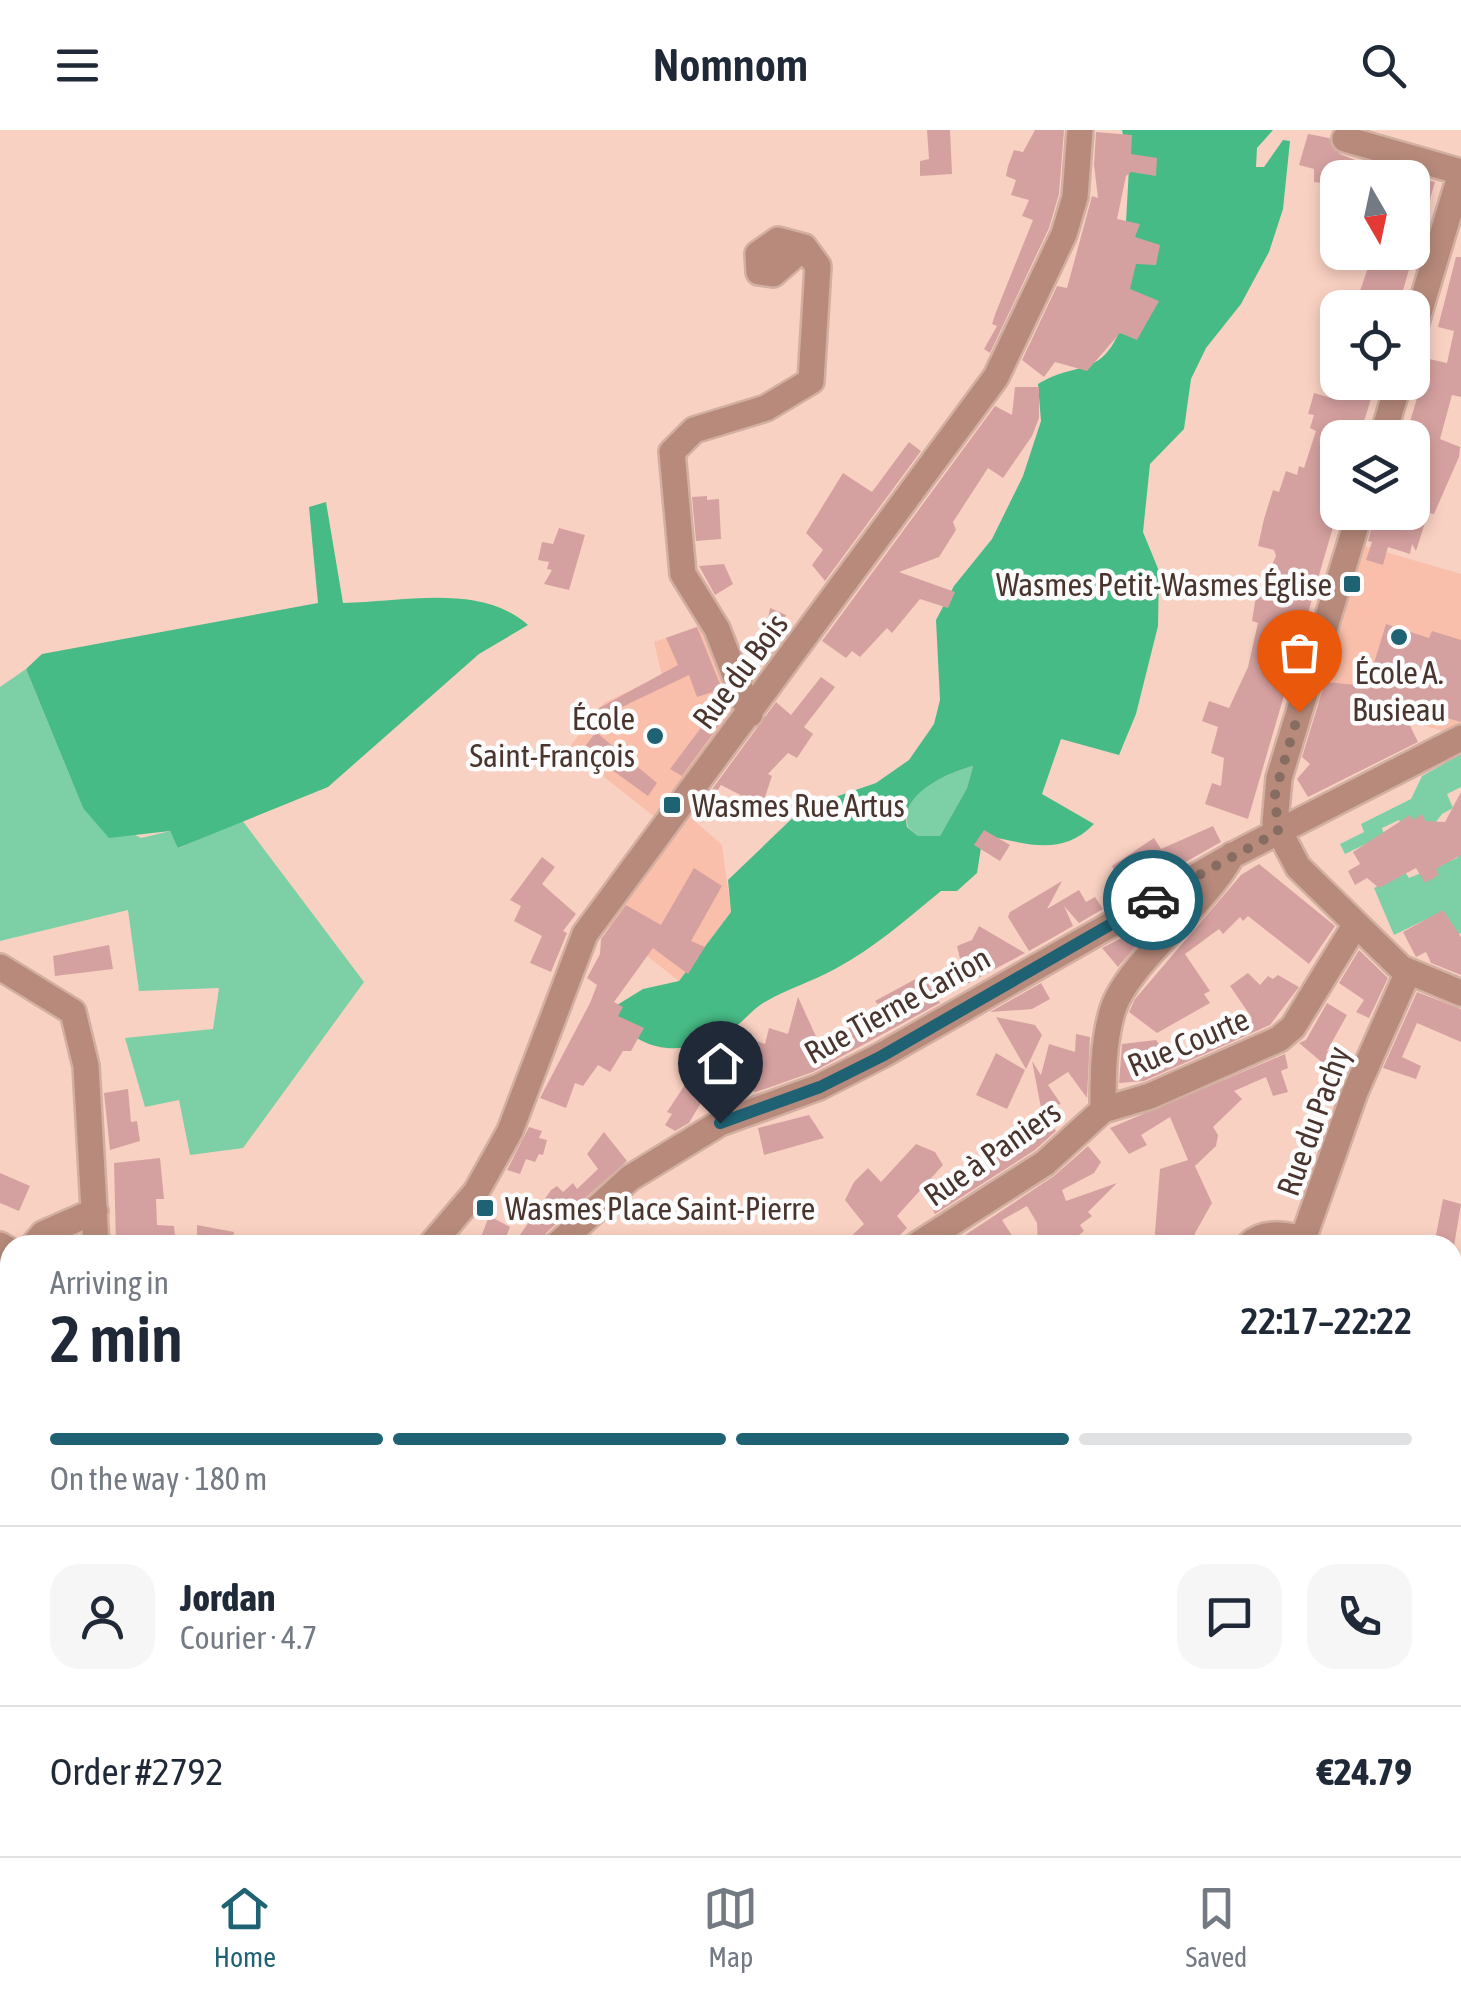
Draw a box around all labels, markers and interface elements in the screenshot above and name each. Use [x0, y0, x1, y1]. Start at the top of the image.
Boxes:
icon: menu [50, 38, 105, 93]
icon: search [1356, 38, 1411, 93]
text: Nomnom [653, 39, 808, 91]
north arrow [1320, 160, 1430, 270]
map controls [1320, 160, 1430, 530]
button: locate [1320, 290, 1430, 400]
button: layers [1320, 420, 1430, 530]
place label: Wasmes Petit-Wasmes Église [996, 566, 1332, 603]
marker: Wasmes Petit-Wasmes Église [1341, 573, 1363, 595]
street label: Rue du Bois [685, 606, 795, 736]
pin [1257, 610, 1342, 713]
icon: bag [1272, 625, 1327, 680]
marker: École A. Busieau [1388, 626, 1410, 648]
place label: École A. Busieau [1352, 654, 1446, 728]
place label: École Saint-François [470, 700, 635, 774]
marker: École Saint-François [644, 725, 666, 747]
place label: Wasmes Rue Artus [692, 787, 905, 824]
marker: Wasmes Rue Artus [661, 794, 683, 816]
courier [1103, 850, 1203, 950]
icon: car [1126, 873, 1181, 928]
street label: Rue Tierne Carion [798, 939, 996, 1071]
street label: Rue Courte [1122, 1000, 1254, 1084]
pin [678, 1021, 763, 1124]
icon: home [693, 1036, 748, 1091]
street label: Rue du Pachy [1269, 1041, 1357, 1201]
street label: Rue à Paniers [917, 1093, 1067, 1213]
place label: Wasmes Place Saint-Pierre [505, 1190, 815, 1227]
marker: Wasmes Place Saint-Pierre [474, 1197, 496, 1219]
text: Arriving in [50, 1264, 169, 1301]
text: 22:17–22:22 [1240, 1299, 1412, 1342]
text: 2 min [50, 1301, 183, 1376]
text: On the way · 180 m [50, 1460, 267, 1497]
button: person [50, 1564, 155, 1669]
button: chat [1177, 1564, 1282, 1669]
button: phone [1307, 1564, 1412, 1669]
text: Jordan [180, 1576, 275, 1619]
text: Courier · 4.7 [180, 1619, 317, 1656]
text: Order #2792 [50, 1750, 223, 1793]
text: €24.79 [1317, 1750, 1412, 1793]
tab: Home [214, 1881, 276, 1973]
tab: Map [703, 1881, 758, 1973]
tab: Saved [1185, 1881, 1247, 1973]

